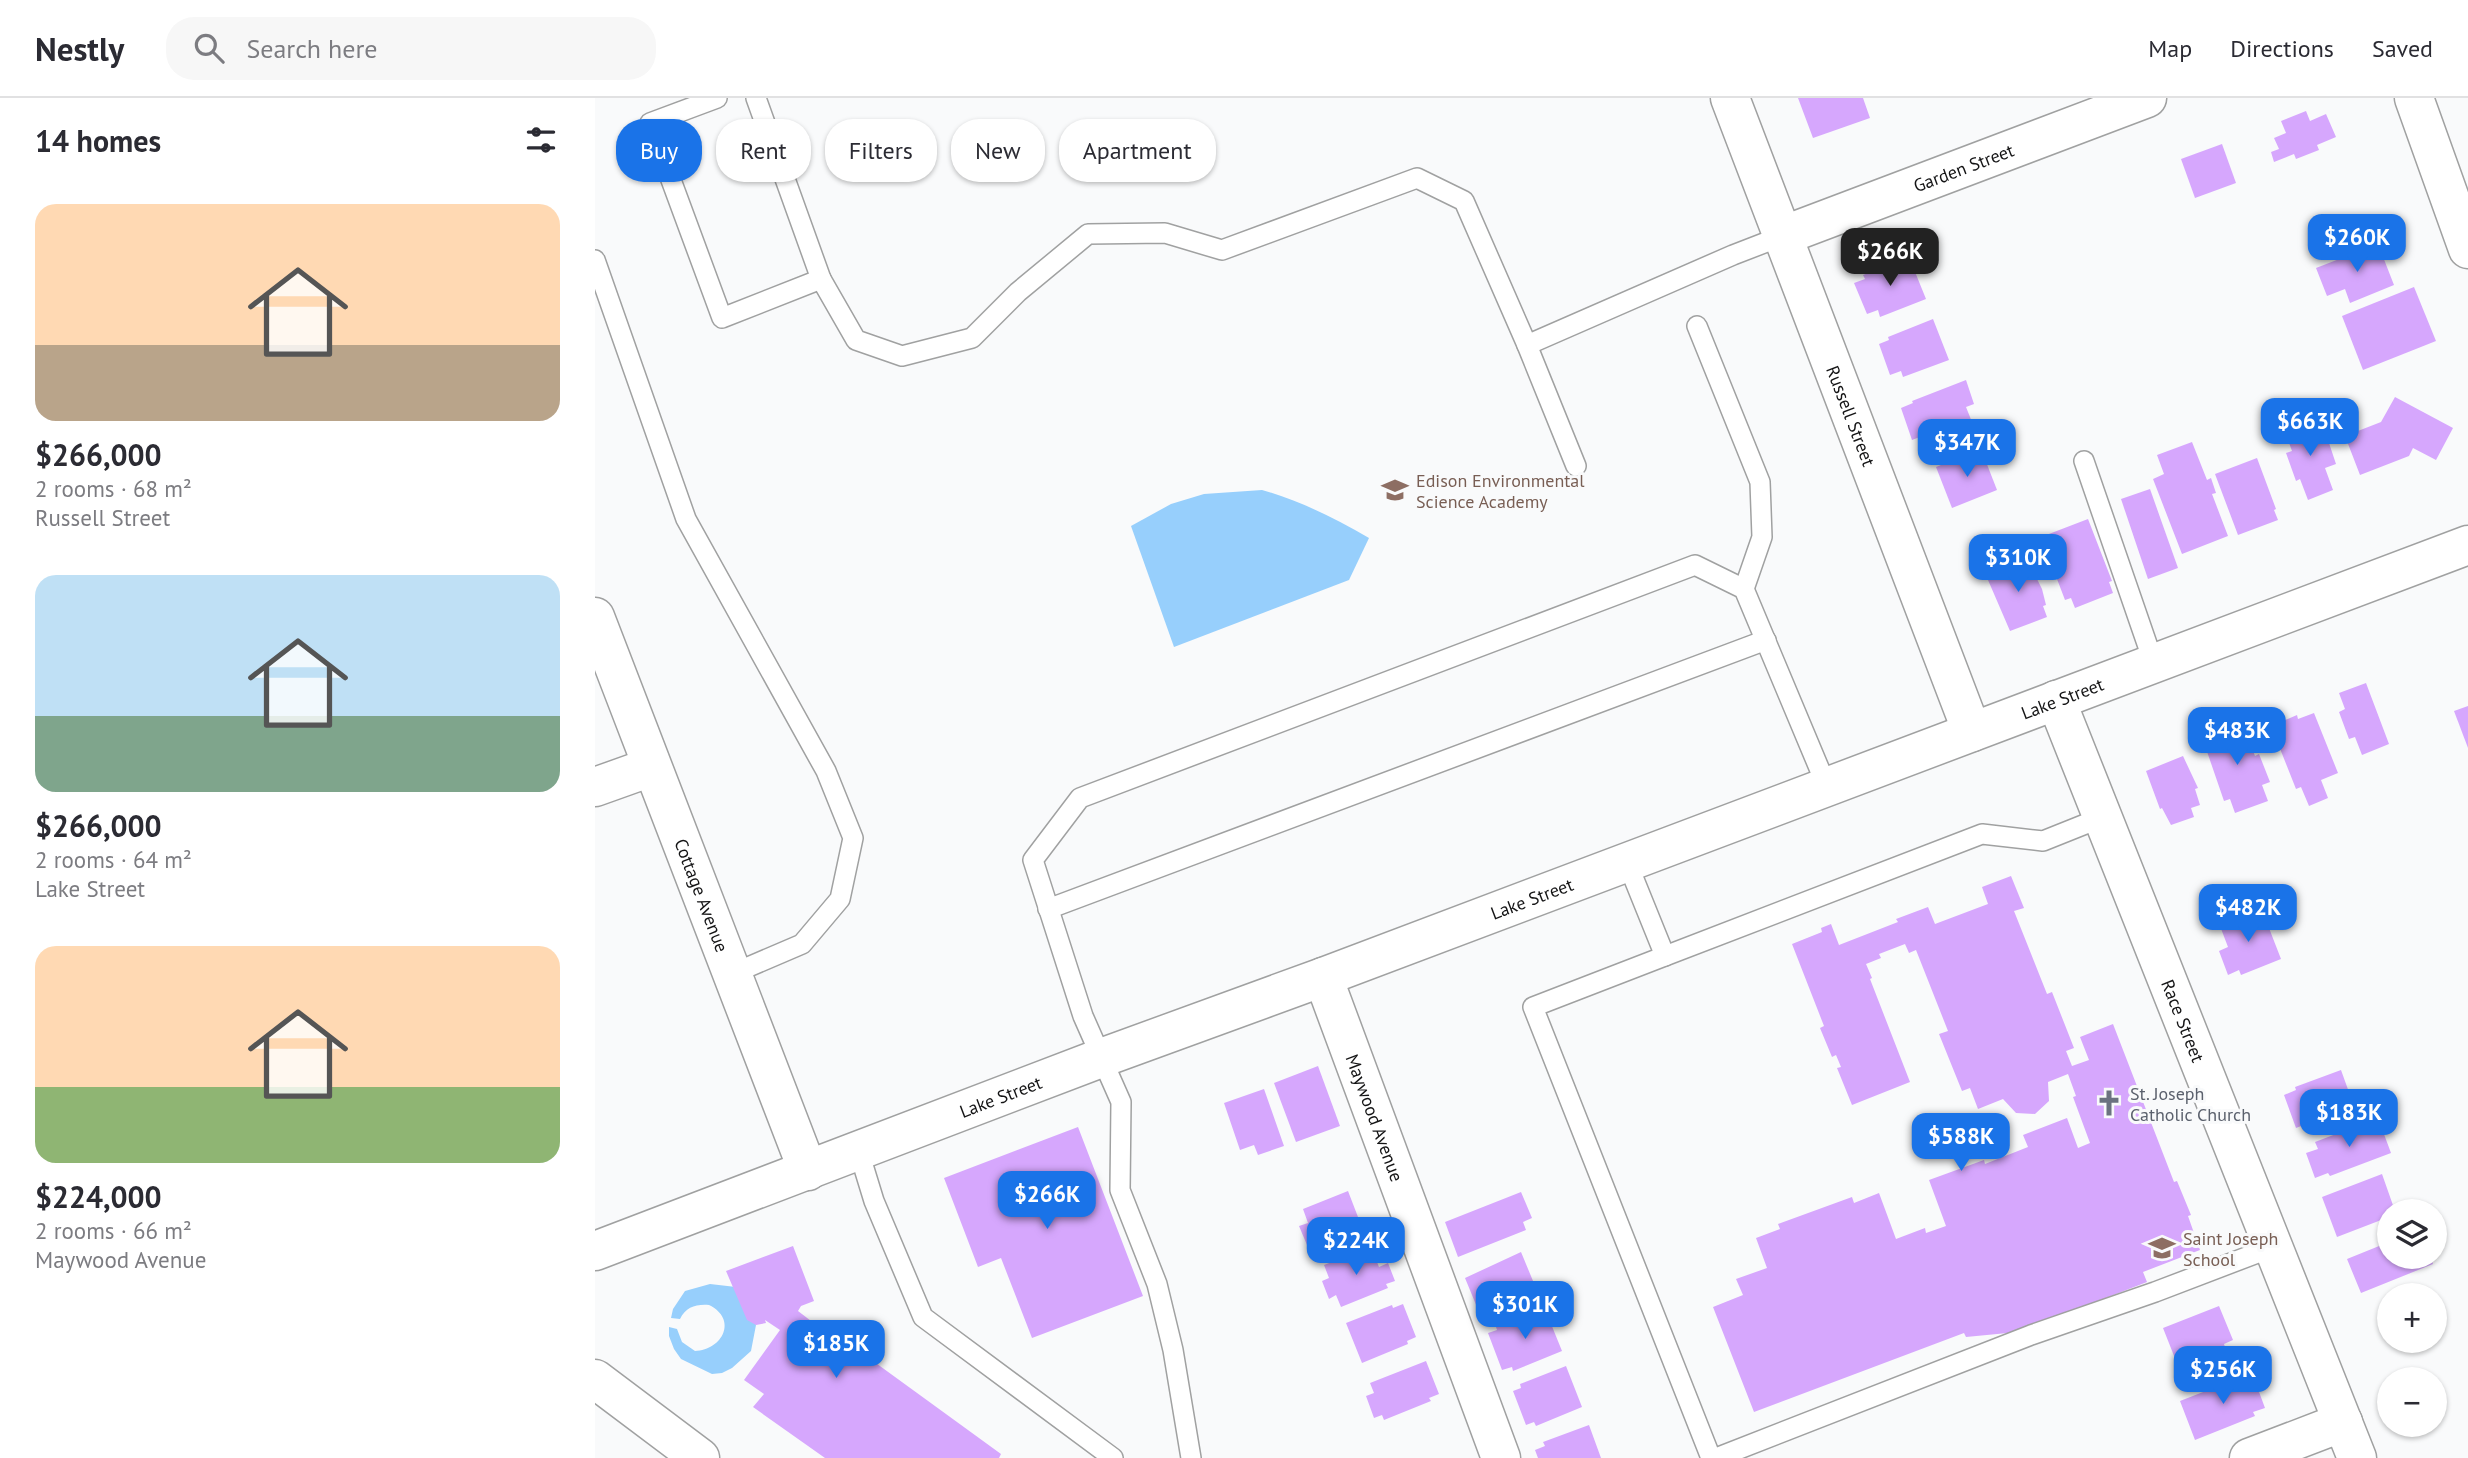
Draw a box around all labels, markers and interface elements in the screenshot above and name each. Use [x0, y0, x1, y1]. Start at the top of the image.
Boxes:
search box [166, 17, 656, 80]
text: Nestly [35, 27, 124, 70]
icon: search [190, 29, 228, 67]
text: Search here [246, 32, 378, 65]
text: Map [2148, 33, 2192, 64]
text: Directions [2230, 33, 2334, 64]
text: Saved [2372, 33, 2433, 64]
chip: Buy [616, 119, 702, 182]
chip: Rent [716, 119, 811, 182]
chip: Filters [825, 119, 937, 182]
chip: New [951, 119, 1045, 182]
chip: Apartment [1059, 119, 1216, 182]
text: 14 homes [35, 121, 161, 160]
icon: filters [522, 121, 560, 159]
street label: Garden Street [1910, 138, 2017, 197]
pin: $260K [2308, 214, 2406, 274]
text: $260K [2324, 222, 2390, 251]
pin: $266K [1841, 228, 1939, 288]
text: $266K [1857, 236, 1923, 265]
icon: home [235, 249, 361, 375]
street label: Russell Street [1822, 362, 1881, 469]
pin: $663K [2261, 398, 2359, 458]
text: $663K [2277, 406, 2343, 435]
pin: $347K [1918, 420, 2016, 479]
text: $347K [1934, 427, 2000, 456]
text: $266,000 [35, 435, 162, 474]
place label: Edison Environmental Science Academy [1416, 469, 1585, 513]
text: 2 rooms · 68 m² [35, 474, 192, 503]
school or university icon: Edison Environmental Science Academy [1380, 475, 1410, 505]
text: Russell Street [35, 503, 170, 532]
pin: $310K [1969, 534, 2067, 594]
text: $310K [1985, 542, 2051, 571]
icon: home [235, 620, 361, 746]
street label: Lake Street [2018, 672, 2107, 724]
pin: $483K [2188, 708, 2286, 767]
text: $483K [2204, 715, 2270, 744]
text: $266,000 [35, 806, 162, 845]
street label: Cottage Avenue [670, 835, 734, 955]
text: 2 rooms · 64 m² [35, 845, 192, 874]
street label: Lake Street [1487, 872, 1576, 924]
text: Lake Street [35, 874, 145, 903]
pin: $482K [2199, 884, 2297, 944]
text: $482K [2215, 892, 2281, 921]
street label: Race Street [2157, 976, 2210, 1065]
icon: home [235, 991, 361, 1117]
street label: Maywood Avenue [1341, 1051, 1409, 1185]
street label: Lake Street [956, 1070, 1045, 1122]
place label: St. Joseph Catholic Church [2130, 1082, 2251, 1126]
church icon: St. Joseph Catholic Church [2094, 1088, 2124, 1118]
pin: $183K [2300, 1090, 2398, 1149]
text: $183K [2316, 1097, 2382, 1126]
pin: $588K [1912, 1114, 2010, 1173]
text: $588K [1928, 1121, 1994, 1150]
pin: $266K [998, 1172, 1096, 1231]
text: $224,000 [35, 1177, 162, 1216]
text: $266K [1014, 1179, 1080, 1208]
map controls [2377, 1199, 2447, 1437]
button: layers [2377, 1199, 2447, 1269]
text: 2 rooms · 66 m² [35, 1216, 192, 1245]
pin: $224K [1307, 1218, 1405, 1277]
text: $224K [1323, 1225, 1389, 1254]
place label: Saint Joseph School [2183, 1227, 2278, 1271]
school or university icon: Saint Joseph School [2147, 1233, 2177, 1263]
text: Maywood Avenue [35, 1245, 206, 1274]
pin: $301K [1476, 1282, 1574, 1341]
button: + [2377, 1283, 2447, 1353]
text: $301K [1492, 1289, 1558, 1318]
pin: $185K [787, 1320, 885, 1380]
text: $185K [803, 1328, 869, 1357]
pin: $256K [2174, 1346, 2272, 1406]
text: $256K [2190, 1354, 2256, 1383]
button: − [2377, 1367, 2447, 1437]

